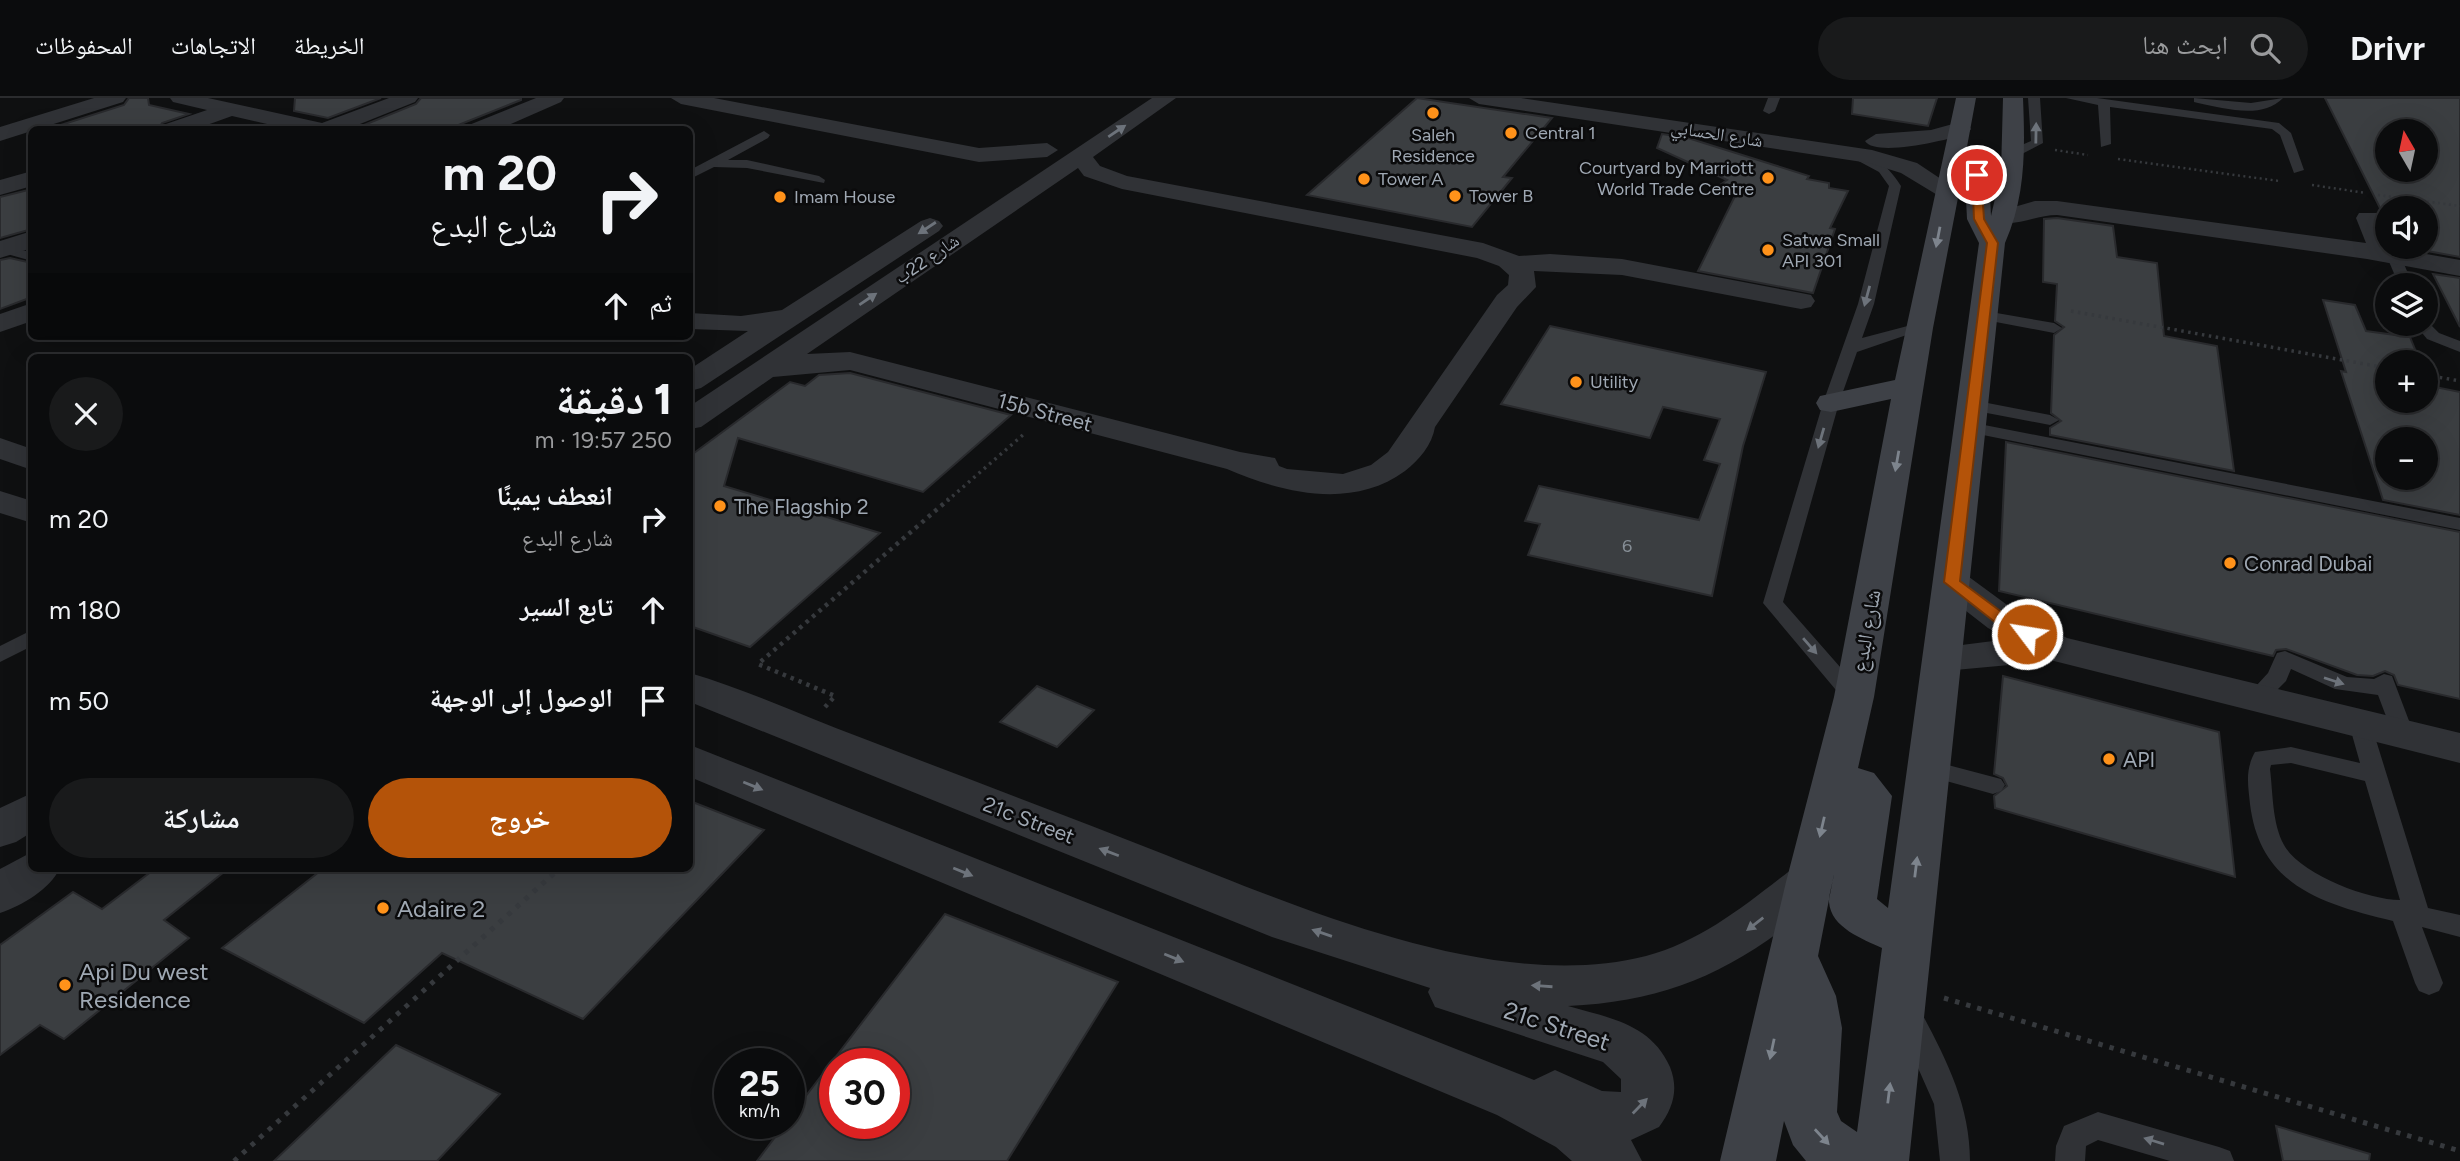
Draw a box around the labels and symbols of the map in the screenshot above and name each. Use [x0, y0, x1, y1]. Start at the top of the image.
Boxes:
marker: Saleh Residence [1425, 105, 1441, 121]
street label: شارع الحسابي [1669, 116, 1764, 156]
north arrow [2375, 119, 2438, 182]
place label: Central 1 [1525, 122, 1596, 144]
one-way arrow [2030, 122, 2042, 144]
one-way arrow [1108, 124, 1126, 138]
place label: Saleh Residence [1391, 124, 1475, 167]
marker: Central 1 [1503, 125, 1519, 141]
pin [1947, 145, 2007, 205]
place label: Courtyard by Marriott World Trade Centre [1579, 157, 1754, 200]
place label: Tower A [1378, 168, 1443, 190]
marker: Courtyard by Marriott World Trade Centre [1760, 170, 1776, 186]
marker: Tower A [1356, 171, 1372, 187]
place label: Tower B [1469, 185, 1533, 207]
place label: Imam House [794, 186, 896, 208]
marker: Tower B [1447, 188, 1463, 204]
marker: Imam House [772, 189, 788, 205]
one-way arrow [917, 221, 937, 234]
one-way arrow [1932, 226, 1943, 248]
place label: Satwa Small API 301 [1782, 229, 1880, 272]
street label: شارع 22ب [891, 230, 963, 288]
marker: Satwa Small API 301 [1760, 242, 1776, 258]
one-way arrow [1861, 285, 1872, 307]
one-way arrow [858, 293, 877, 306]
place label: Utility [1590, 371, 1639, 393]
marker: Utility [1568, 374, 1584, 390]
street label: 15b Street [995, 387, 1095, 437]
one-way arrow [1815, 428, 1825, 449]
one-way arrow [1891, 450, 1902, 472]
place label: The Flagship 2 [734, 494, 869, 519]
marker: The Flagship 2 [712, 498, 728, 514]
house number: 6 [1622, 535, 1632, 557]
place label: Conrad Dubai [2244, 551, 2372, 576]
marker: Conrad Dubai [2222, 555, 2238, 571]
street label: شارع البدع [1846, 588, 1887, 674]
position arrow [1990, 597, 2064, 671]
one-way arrow [1802, 637, 1817, 654]
one-way arrow [2323, 676, 2344, 686]
place label: API [2123, 747, 2155, 772]
marker: API [2101, 751, 2117, 767]
one-way arrow [742, 781, 763, 792]
street label: 21c Street [980, 791, 1078, 849]
one-way arrow [1816, 816, 1827, 838]
one-way arrow [1099, 846, 1120, 857]
one-way arrow [1911, 856, 1922, 878]
one-way arrow [953, 866, 974, 877]
place label: Adaire 2 [397, 894, 486, 923]
marker: Adaire 2 [375, 900, 391, 916]
one-way arrow [1747, 916, 1765, 931]
one-way arrow [1311, 927, 1332, 938]
one-way arrow [1164, 952, 1185, 963]
place label: Api Du west Residence [79, 957, 209, 1014]
marker: Api Du west Residence [57, 977, 73, 993]
one-way arrow [1531, 980, 1553, 991]
street label: 21c Street [1500, 995, 1614, 1057]
one-way arrow [1767, 1038, 1778, 1060]
speed limit sign: 30 [819, 1048, 910, 1139]
one-way arrow [1884, 1082, 1895, 1104]
one-way arrow [1632, 1097, 1648, 1114]
one-way arrow [1814, 1129, 1831, 1146]
one-way arrow [2143, 1136, 2164, 1146]

